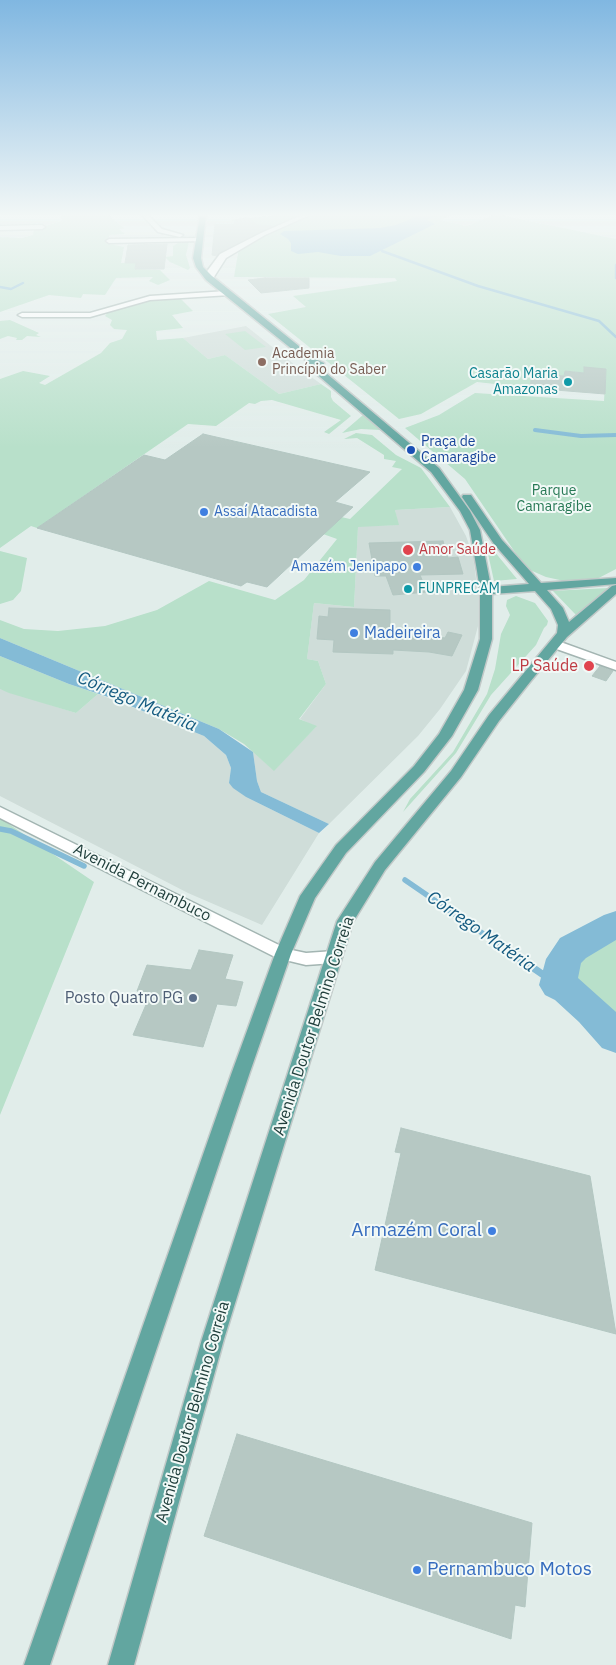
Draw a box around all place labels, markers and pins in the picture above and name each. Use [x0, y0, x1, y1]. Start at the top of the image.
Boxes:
place label: Academia Princípio do Saber [272, 346, 386, 378]
marker: Academia Princípio do Saber [256, 356, 268, 368]
place label: Casarão Maria Amazonas [469, 366, 558, 398]
marker: Casarão Maria Amazonas [562, 376, 574, 388]
place label: Praça de Camaragibe [421, 434, 496, 467]
marker: Praça de Camaragibe [405, 444, 417, 456]
place label: Assaí Atacadista [214, 504, 317, 520]
marker: Assaí Atacadista [198, 506, 210, 518]
place label: Amor Saúde [419, 542, 496, 558]
marker: Amor Saúde [401, 543, 415, 557]
place label: Amazém Jenipapo [291, 559, 407, 575]
marker: Amazém Jenipapo [411, 561, 423, 573]
place label: FUNPRECAM [418, 581, 500, 597]
marker: FUNPRECAM [402, 583, 414, 595]
place label: Madeireira [364, 623, 441, 643]
marker: Madeireira [348, 627, 360, 639]
place label: LP Saúde [512, 656, 578, 676]
marker: LP Saúde [582, 659, 596, 673]
place label: Posto Quatro PG [65, 988, 183, 1008]
marker: Posto Quatro PG [187, 992, 199, 1004]
place label: Armazém Coral [351, 1220, 482, 1242]
marker: Armazém Coral [486, 1225, 498, 1237]
place label: Pernambuco Motos [427, 1559, 592, 1581]
marker: Pernambuco Motos [411, 1564, 423, 1576]

